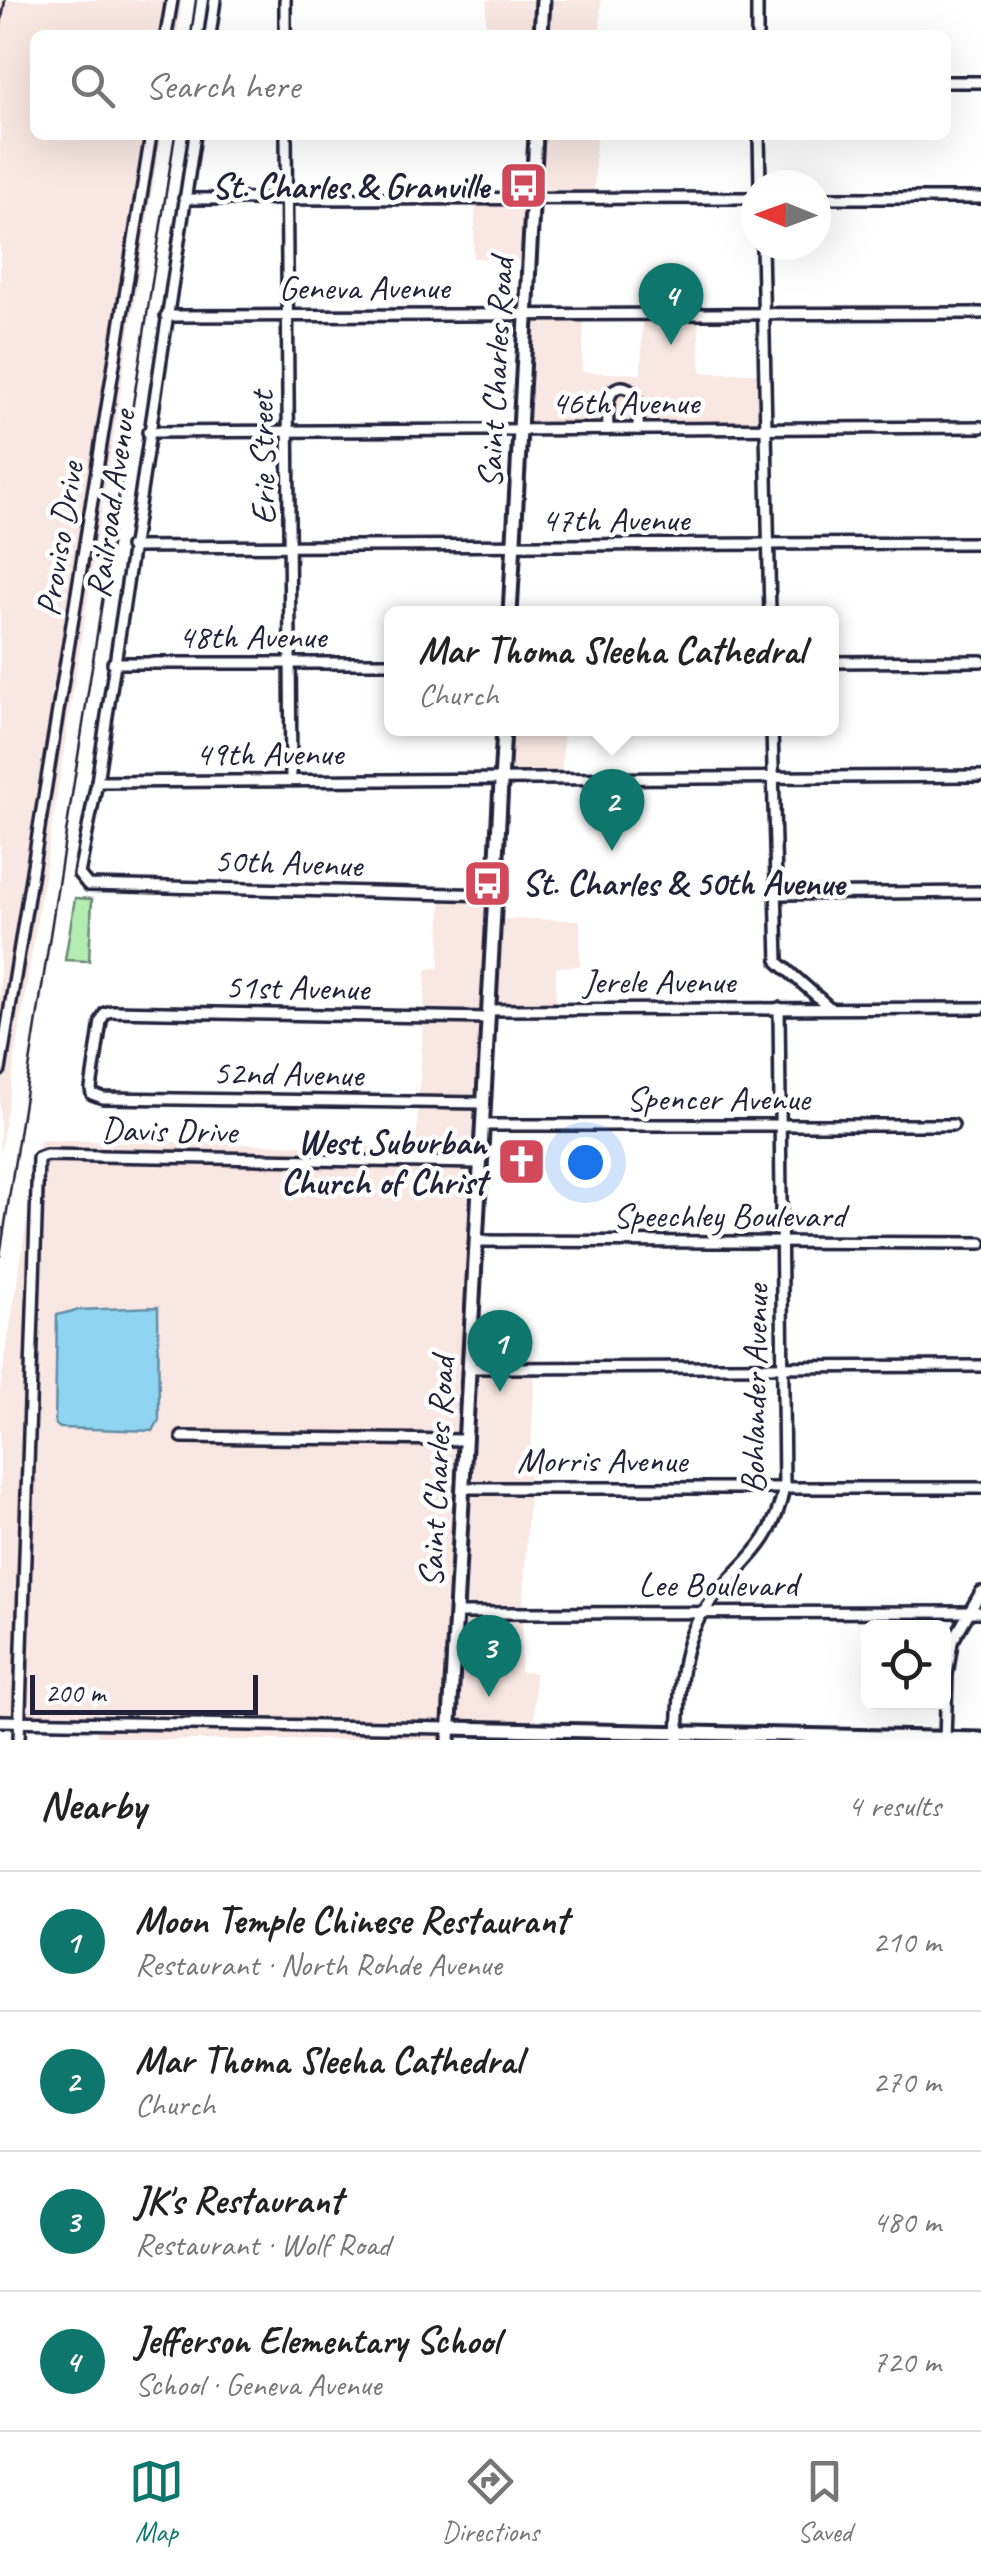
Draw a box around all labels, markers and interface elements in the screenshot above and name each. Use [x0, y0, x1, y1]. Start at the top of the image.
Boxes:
search box [30, 30, 951, 140]
icon: search [65, 58, 120, 113]
text: Search here [145, 62, 300, 109]
bus stop icon: St. Charles & Granville [498, 160, 550, 212]
place label: St. Charles & Granville [212, 164, 491, 209]
north arrow [741, 170, 831, 260]
street label: Saint Charles Road [467, 251, 524, 489]
pin: 4 [638, 262, 704, 345]
street label: Geneva Avenue [279, 265, 452, 310]
street label: 46th Avenue [551, 380, 702, 425]
street label: Erie Street [239, 388, 286, 525]
street label: Railroad Avenue [75, 405, 146, 601]
street label: Proviso Drive [25, 456, 94, 619]
street label: 47th Avenue [541, 497, 692, 542]
popup [384, 606, 839, 736]
street label: 48th Avenue [178, 614, 329, 659]
text: Mar Thoma Sleeha Cathedral [418, 627, 805, 674]
text: Church [418, 674, 498, 715]
street label: 49th Avenue [195, 731, 346, 776]
pin: 2 [580, 768, 644, 851]
street label: 50th Avenue [213, 837, 365, 888]
bus stop icon: St. Charles & 50th Avenue [461, 857, 513, 909]
place label: St. Charles & 50th Avenue [522, 861, 847, 906]
street label: Jerele Avenue [581, 959, 738, 1004]
street label: 51st Avenue [225, 964, 372, 1011]
street label: 52nd Avenue [213, 1050, 366, 1097]
street label: Spencer Avenue [626, 1076, 812, 1121]
street label: Davis Drive [101, 1107, 240, 1154]
place label: West Suburban Church of Christ [281, 1120, 491, 1205]
church icon: West Suburban Church of Christ [495, 1136, 547, 1188]
your location [560, 1137, 611, 1188]
street label: Speechley Boulevard [613, 1193, 851, 1238]
street label: Bohlander Avenue [730, 1281, 779, 1494]
pin: 1 [468, 1310, 532, 1392]
street label: Saint Charles Road [408, 1350, 465, 1588]
street label: Morris Avenue [517, 1438, 690, 1483]
street label: Lee Boulevard [638, 1562, 803, 1607]
pin: 3 [456, 1614, 522, 1697]
map controls [861, 1620, 951, 1710]
button: locate [861, 1620, 951, 1710]
scale bar [30, 1670, 258, 1714]
text: 200 m [45, 1675, 105, 1710]
text: Nearby [40, 1779, 146, 1832]
text: 4 results [847, 1785, 941, 1826]
text: Moon Temple Chinese Restaurant [135, 1897, 568, 1944]
text: 1 [65, 1921, 80, 1962]
text: 210 m [872, 1921, 941, 1962]
text: Restaurant · North Rohde Avenue [135, 1944, 502, 1985]
text: Mar Thoma Sleeha Cathedral [135, 2037, 522, 2084]
text: 2 [65, 2061, 80, 2102]
text: 270 m [872, 2061, 941, 2102]
text: Church [135, 2084, 215, 2125]
text: JK's Restaurant [135, 2177, 342, 2224]
text: 3 [65, 2201, 80, 2242]
text: 480 m [872, 2201, 941, 2242]
text: Restaurant · Wolf Road [135, 2224, 390, 2265]
text: Jefferson Elementary School [135, 2317, 500, 2364]
text: 4 [65, 2341, 80, 2382]
text: 720 m [872, 2341, 941, 2382]
text: School · Geneva Avenue [135, 2364, 381, 2405]
tab: Map [129, 2454, 184, 2549]
tab: Directions [442, 2454, 539, 2549]
tab: Saved [797, 2454, 852, 2549]

